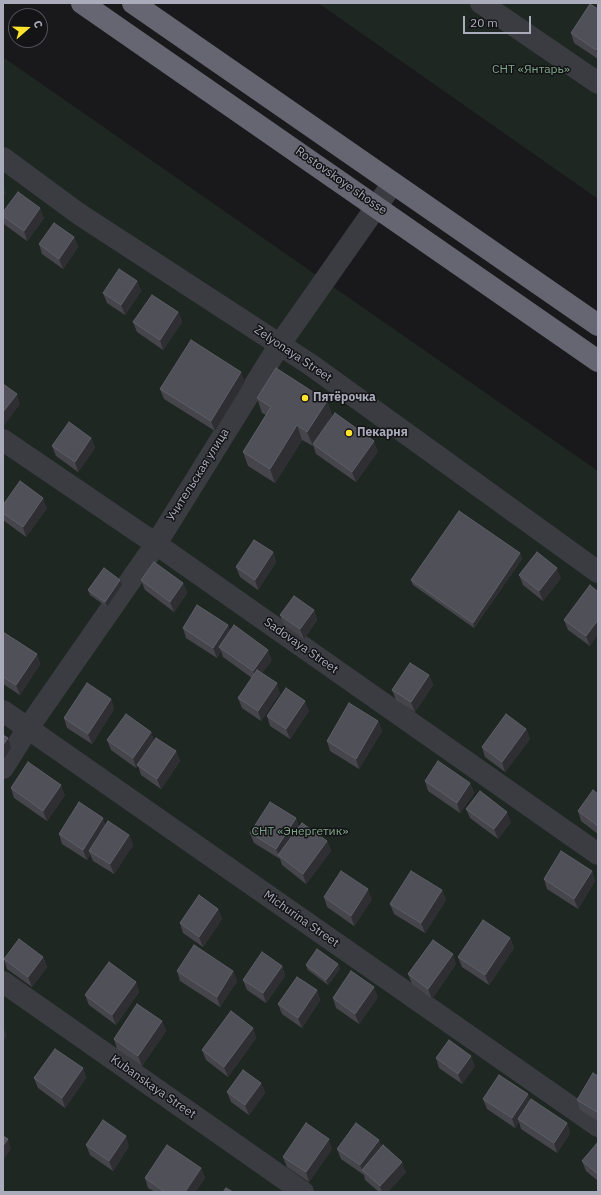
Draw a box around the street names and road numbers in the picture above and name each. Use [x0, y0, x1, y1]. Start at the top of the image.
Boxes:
street label: Rostovskoye shosse [293, 144, 389, 218]
street label: Zelyonaya Street [251, 323, 335, 385]
street label: Учительская улица [164, 426, 232, 524]
street label: Sadovaya Street [261, 615, 341, 677]
street label: Michurina Street [261, 888, 341, 950]
street label: Kubanskaya Street [108, 1052, 198, 1122]

